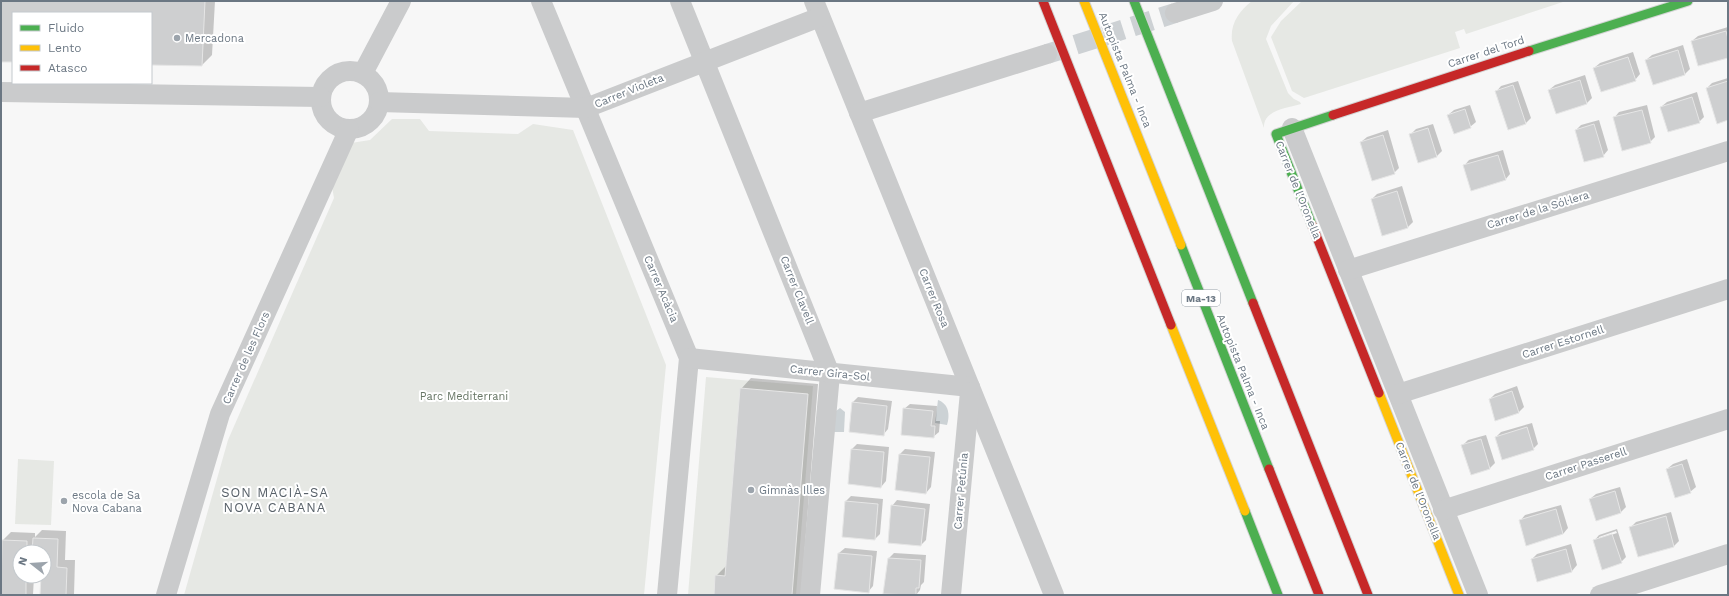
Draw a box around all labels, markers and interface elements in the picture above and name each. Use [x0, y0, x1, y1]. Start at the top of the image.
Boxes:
street label: Autopista Palma - Inca [1096, 10, 1154, 130]
legend [12, 12, 152, 84]
text: Fluido [48, 21, 84, 35]
place label: Mercadona [185, 32, 244, 45]
marker: Mercadona [172, 33, 182, 43]
street label: Carrer del Tord [1446, 33, 1526, 71]
text: Lento [48, 41, 82, 55]
text: Atasco [48, 61, 88, 75]
street label: Carrer Violeta [592, 71, 666, 111]
street label: Carrer de l'Oronella [1272, 139, 1324, 241]
street label: Carrer de la Sól·lera [1485, 188, 1591, 232]
street label: Carrer Acàcia [641, 254, 681, 324]
street label: Carrer Clavell [777, 254, 817, 327]
street label: Carrer Rosa [916, 267, 952, 329]
road number: Ma-13 [1182, 290, 1220, 306]
street label: Carrer de les Flors [220, 310, 272, 406]
street label: Autopista Palma - Inca [1214, 312, 1272, 432]
street label: Carrer Estornell [1520, 322, 1606, 361]
street label: Carrer Gira-Sol [789, 362, 871, 384]
park label: Parc Mediterrani [420, 390, 508, 403]
street label: Carrer de l'Oronella [1392, 440, 1444, 542]
street label: Carrer Passerell [1543, 444, 1629, 483]
street label: Carrer Petúnia [951, 452, 971, 530]
district label: SON MACIÀ-SA NOVA CABANA [221, 484, 329, 515]
place label: Gimnàs Illes [759, 484, 825, 497]
marker: Gimnàs Illes [746, 485, 756, 495]
place label: escola de Sa Nova Cabana [72, 489, 142, 515]
marker: escola de Sa Nova Cabana [59, 496, 69, 506]
north arrow [12, 544, 52, 584]
text: N [16, 555, 30, 567]

